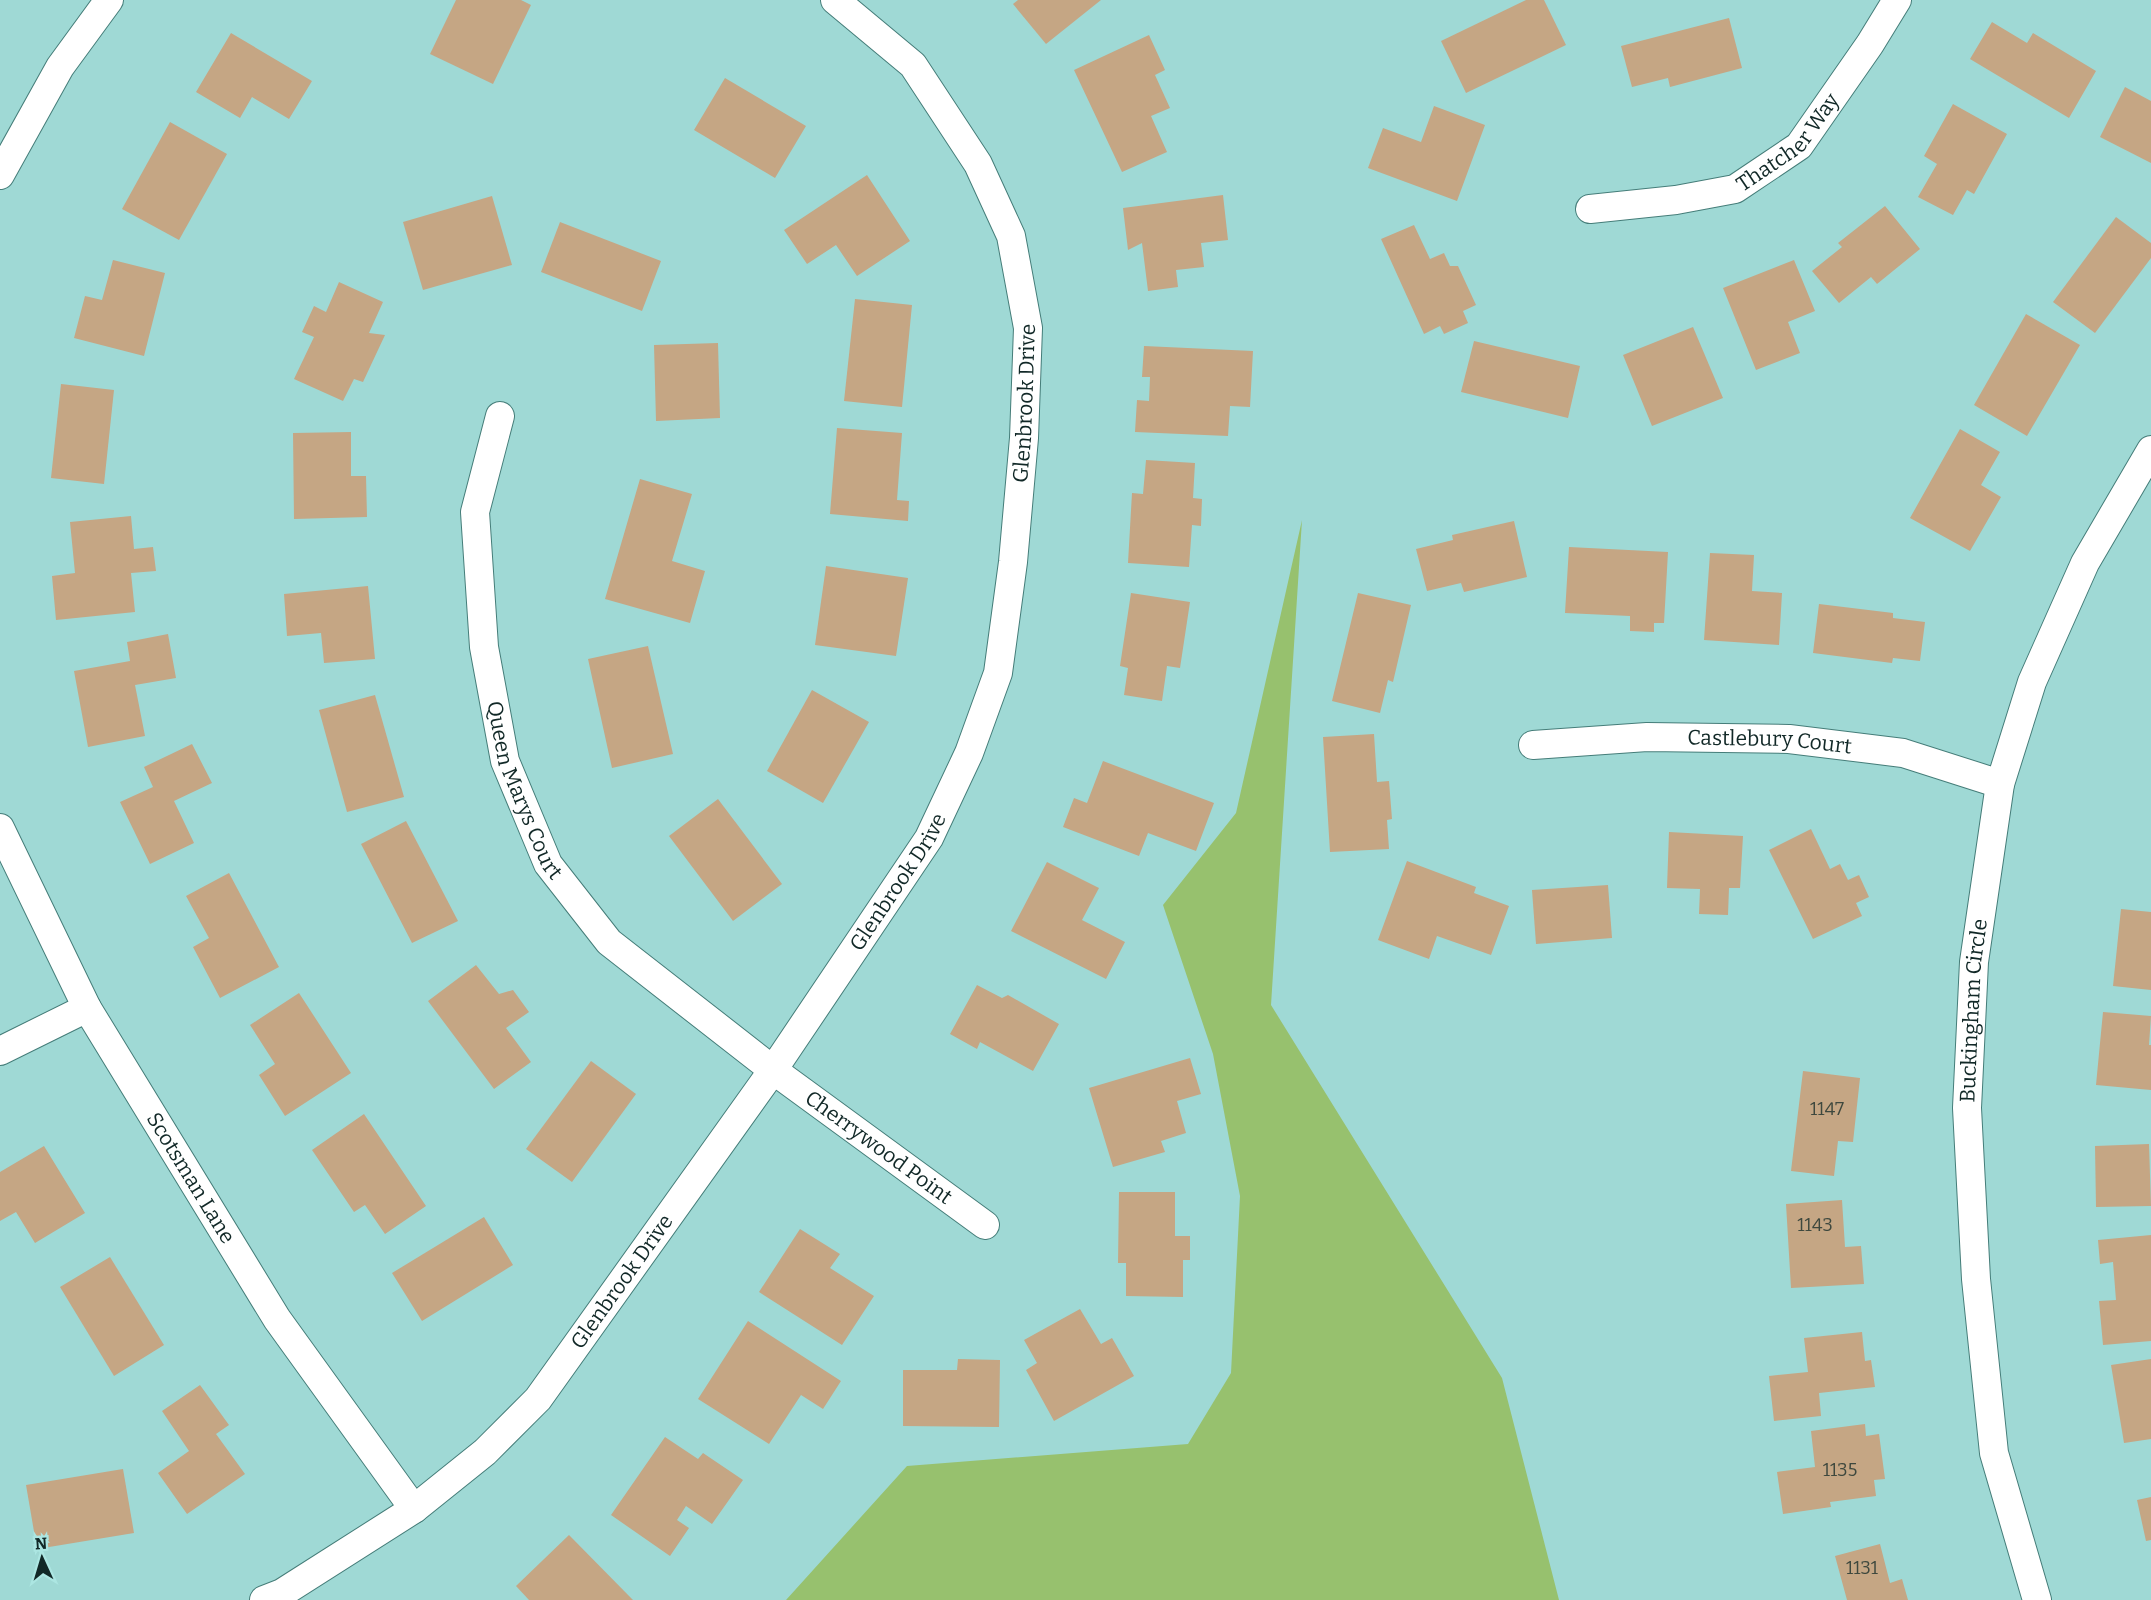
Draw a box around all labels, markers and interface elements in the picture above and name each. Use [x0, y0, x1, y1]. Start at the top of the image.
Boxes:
street label: Thatcher Way [1731, 87, 1845, 197]
street label: Glenbrook Drive [1007, 323, 1041, 484]
street label: Queen Marys Court [481, 699, 568, 885]
street label: Castlebury Court [1687, 725, 1854, 760]
street label: Glenbrook Drive [844, 809, 952, 956]
street label: Buckingham Circle [1954, 917, 1993, 1103]
street label: Cherrywood Point [800, 1085, 958, 1210]
house number: 1147 [1810, 1098, 1844, 1120]
street label: Scotsman Lane [141, 1108, 241, 1248]
street label: Glenbrook Drive [565, 1209, 679, 1354]
house number: 1143 [1797, 1214, 1833, 1236]
house number: 1135 [1823, 1459, 1857, 1481]
north arrow [12, 1528, 72, 1588]
text: N [34, 1534, 48, 1553]
house number: 1131 [1846, 1557, 1879, 1579]

